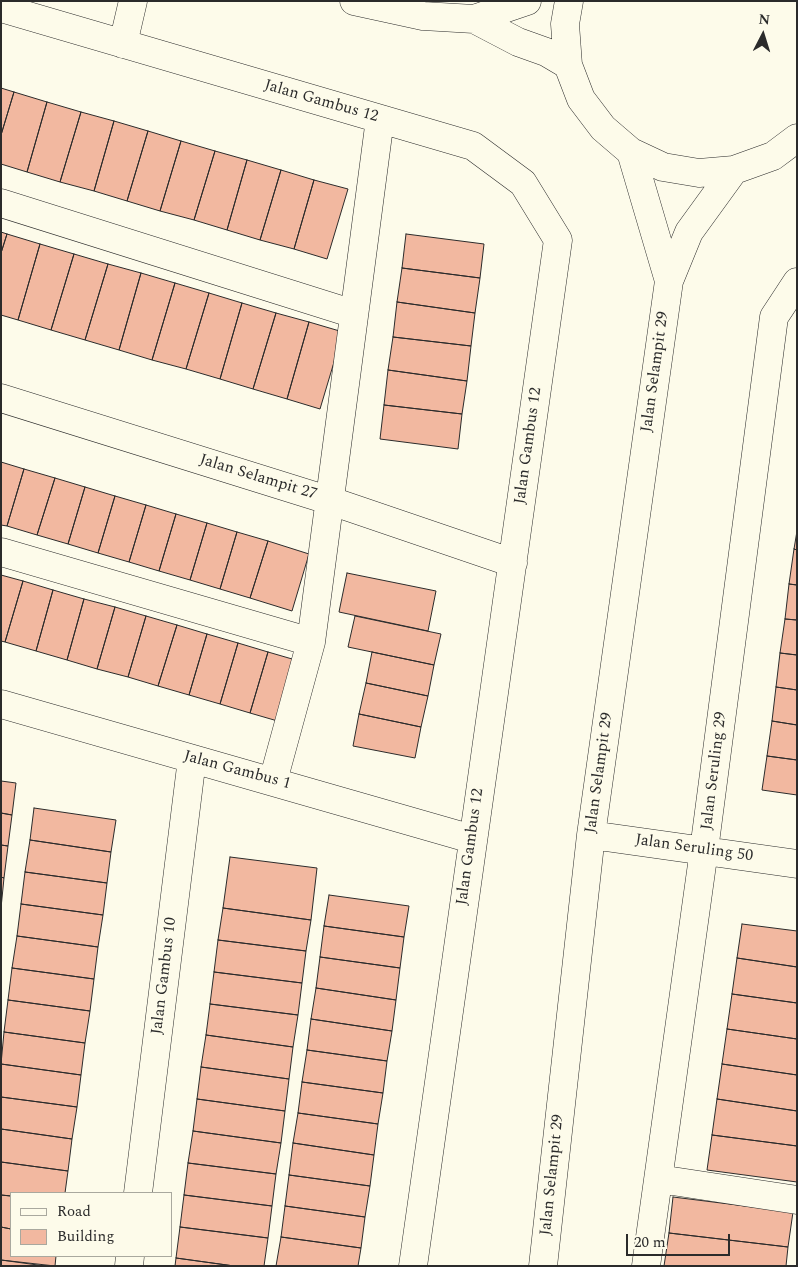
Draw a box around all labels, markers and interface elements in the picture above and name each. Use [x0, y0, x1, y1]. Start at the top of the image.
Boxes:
text: N [758, 9, 771, 31]
north arrow [738, 10, 788, 60]
street label: Jalan Gambus 12 [262, 77, 380, 127]
street label: Jalan Selampit 29 [638, 310, 674, 434]
street label: Jalan Gambus 12 [511, 386, 547, 506]
street label: Jalan Selampit 27 [197, 451, 319, 505]
street label: Jalan Selampit 29 [582, 711, 618, 835]
street label: Jalan Seruling 29 [698, 711, 732, 831]
street label: Jalan Gambus 1 [181, 748, 293, 794]
street label: Jalan Gambus 12 [453, 787, 489, 907]
street label: Jalan Seruling 50 [634, 831, 754, 867]
street label: Jalan Gambus 10 [148, 916, 182, 1036]
street label: Jalan Selampit 29 [537, 1113, 569, 1237]
legend [10, 1192, 172, 1257]
text: Road [57, 1200, 91, 1223]
scale bar [628, 1224, 732, 1256]
text: Building [57, 1225, 114, 1248]
text: 20 m [634, 1231, 666, 1254]

